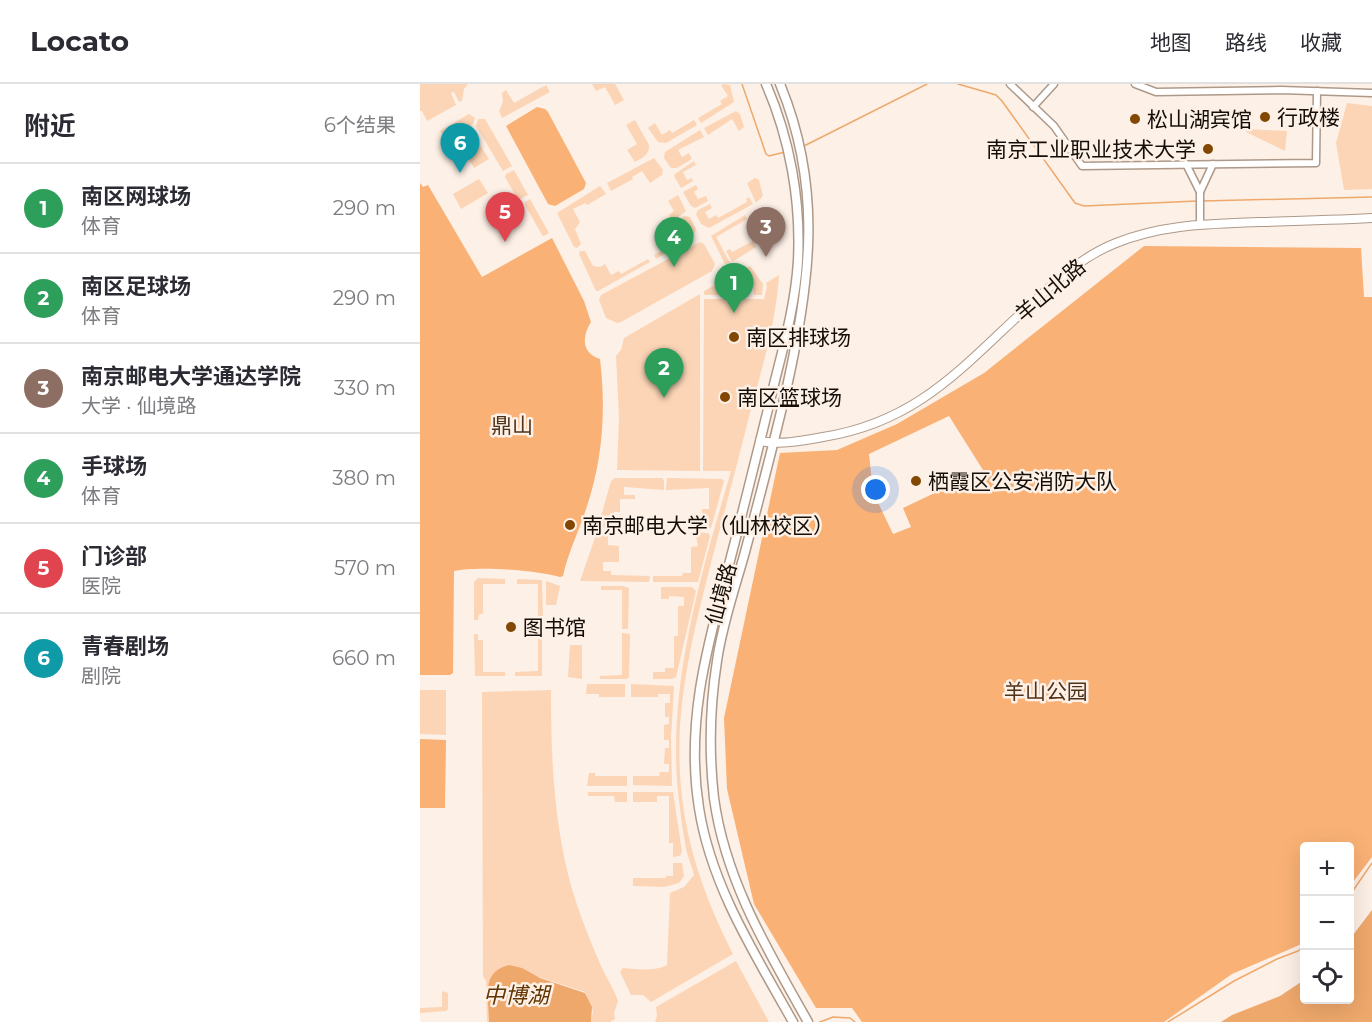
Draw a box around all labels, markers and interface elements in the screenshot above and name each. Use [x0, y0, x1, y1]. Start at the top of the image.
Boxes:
text: Locato [30, 24, 129, 58]
text: 地图 [1150, 30, 1192, 55]
text: 路线 [1225, 30, 1267, 55]
text: 收藏 [1300, 30, 1342, 55]
place label: 行政楼 [1277, 105, 1340, 130]
place label: 松山湖宾馆 [1147, 107, 1252, 132]
text: 附近 [24, 110, 76, 142]
marker: 行政楼 [1258, 110, 1272, 124]
marker: 松山湖宾馆 [1128, 112, 1142, 126]
text: 6个结果 [324, 113, 396, 137]
pin: 6 [440, 124, 480, 173]
place label: 南京工业职业技术大学 [986, 137, 1196, 162]
marker: 南京工业职业技术大学 [1201, 142, 1215, 156]
text: 南区网球场 [81, 183, 191, 210]
pin: 5 [486, 192, 524, 242]
text: 1 [40, 196, 47, 220]
text: 290 m [333, 196, 396, 220]
pin: 3 [746, 208, 786, 257]
text: 体育 [81, 214, 121, 238]
pin: 4 [654, 218, 694, 267]
street label: 羊山北路 [1010, 253, 1090, 327]
pin: 1 [714, 264, 754, 313]
text: 南区足球场 [81, 273, 191, 300]
text: 2 [38, 286, 49, 310]
text: 290 m [333, 286, 396, 310]
text: 体育 [81, 304, 121, 328]
place label: 南区排球场 [746, 325, 851, 350]
marker: 南区排球场 [727, 330, 741, 344]
pin: 2 [644, 348, 684, 398]
text: 南京邮电大学通达学院 [81, 363, 301, 390]
text: 3 [38, 376, 49, 400]
text: 330 m [334, 376, 396, 400]
place label: 南区篮球场 [737, 385, 842, 410]
marker: 南区篮球场 [718, 390, 732, 404]
text: 大学 · 仙境路 [81, 394, 197, 418]
park label: 鼎山 [491, 413, 533, 438]
text: 手球场 [81, 453, 147, 480]
text: 4 [37, 466, 50, 490]
text: 380 m [332, 466, 396, 490]
place label: 栖霞区公安消防大队 [928, 469, 1117, 494]
marker: 栖霞区公安消防大队 [909, 474, 923, 488]
your location [861, 475, 890, 504]
text: 体育 [81, 484, 121, 508]
place label: 南京邮电大学（仙林校区） [582, 513, 834, 538]
marker: 南京邮电大学（仙林校区） [563, 518, 577, 532]
text: 门诊部 [81, 543, 147, 570]
text: 5 [38, 556, 49, 580]
text: 570 m [334, 556, 396, 580]
street label: 仙境路 [701, 560, 741, 628]
text: 医院 [81, 574, 121, 598]
place label: 图书馆 [523, 615, 586, 640]
marker: 图书馆 [504, 620, 518, 634]
text: 青春剧场 [81, 633, 169, 660]
text: 6 [37, 646, 50, 670]
text: 660 m [332, 646, 396, 670]
text: 剧院 [81, 664, 121, 688]
park label: 羊山公园 [1004, 679, 1088, 704]
map controls [1300, 842, 1354, 1004]
button: + [1300, 842, 1354, 896]
button: − [1300, 896, 1354, 950]
button: locate [1300, 950, 1354, 1004]
water label: 中博湖 [483, 982, 552, 1009]

